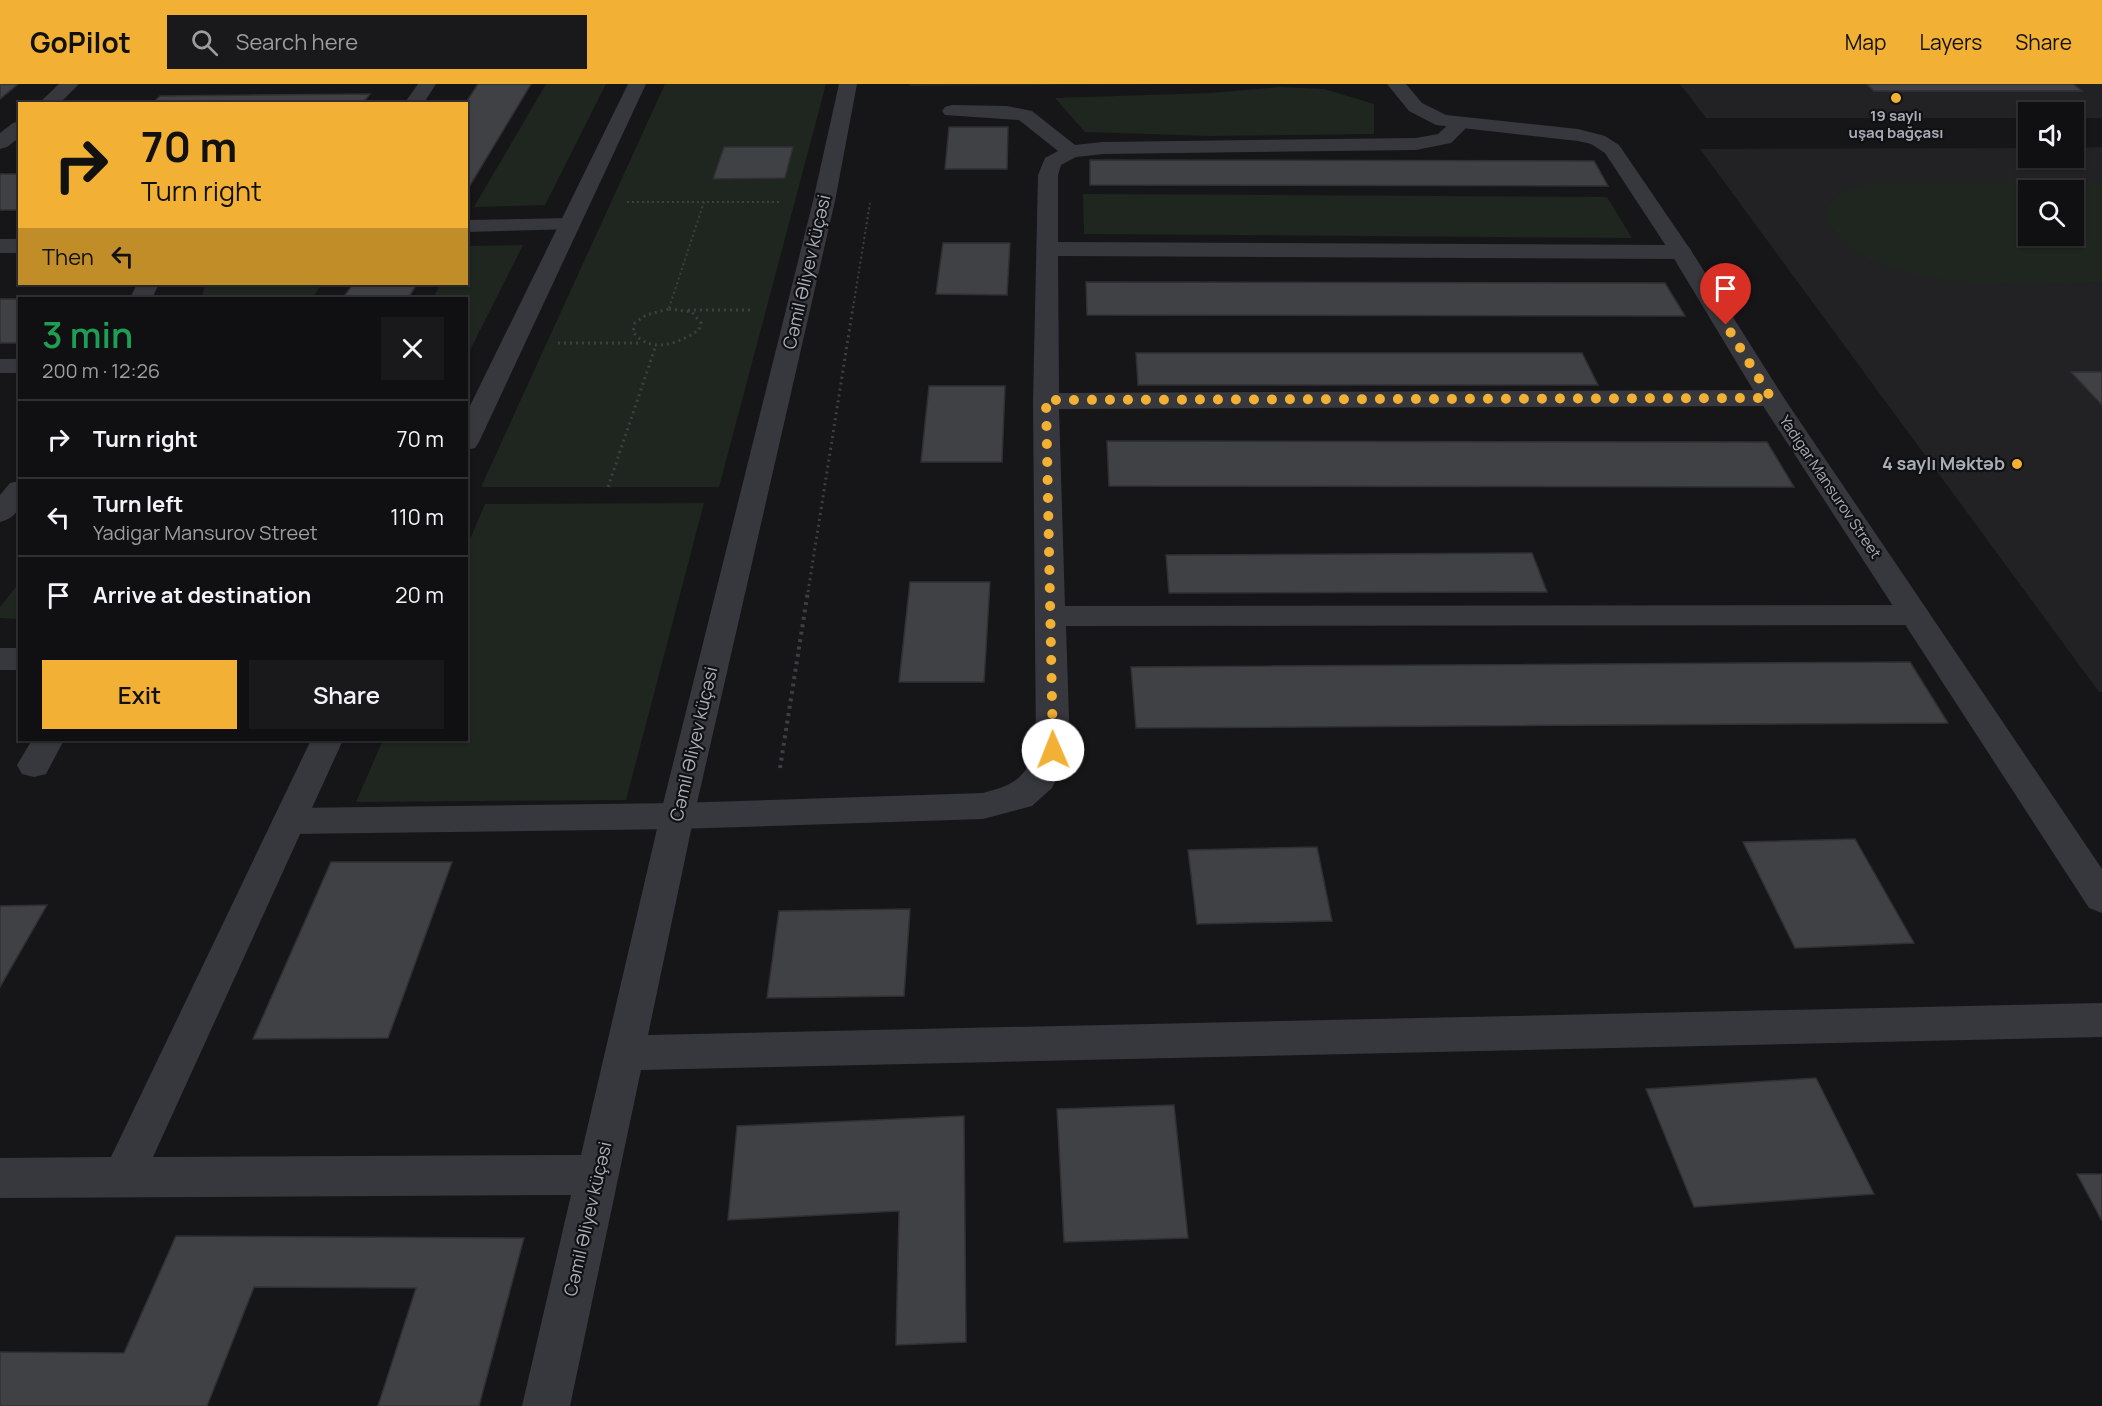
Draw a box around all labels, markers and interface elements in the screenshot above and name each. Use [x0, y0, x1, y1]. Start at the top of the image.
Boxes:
search box [167, 15, 587, 69]
text: GoPilot [30, 23, 131, 61]
icon: search [188, 26, 221, 59]
text: Search here [236, 27, 358, 57]
text: Map [1845, 28, 1886, 56]
text: Layers [1919, 28, 1982, 56]
text: Share [2015, 28, 2072, 56]
marker: 19 saylı uşaq bağçası [1889, 91, 1903, 105]
map controls [2018, 102, 2084, 246]
button: sound [2018, 102, 2084, 168]
place label: 19 saylı uşaq bağçası [1849, 105, 1944, 143]
text: 70 m [141, 117, 237, 175]
icon: right [42, 126, 120, 204]
text: Turn right [141, 172, 262, 209]
button: search [2018, 180, 2084, 246]
street label: Cəmil Əliyev küçəsi [777, 192, 835, 351]
icon: left [106, 240, 139, 273]
text: Then [42, 242, 94, 272]
pin [1700, 263, 1751, 325]
icon: arrive [1709, 272, 1742, 305]
text: 3 min [42, 310, 133, 359]
button: close [381, 317, 444, 380]
text: 200 m · 12:26 [42, 357, 160, 384]
street label: Yadigar Mansurov Street [1775, 411, 1886, 562]
icon: right [42, 423, 75, 456]
text: Turn right [93, 424, 198, 454]
text: 70 m [396, 424, 444, 454]
place label: 4 saylı Məktəb [1882, 451, 2005, 475]
marker: 4 saylı Məktəb [2010, 457, 2024, 471]
text: Turn left [93, 489, 183, 519]
icon: left [42, 501, 75, 534]
text: 110 m [390, 502, 444, 532]
text: Yadigar Mansurov Street [93, 519, 318, 546]
icon: arrive [42, 579, 75, 612]
text: Arrive at destination [93, 580, 311, 610]
text: 20 m [395, 580, 444, 610]
button: Exit [42, 660, 237, 729]
button: Share [249, 660, 444, 729]
street label: Cəmil Əliyev küçəsi [664, 664, 722, 823]
position arrow [1021, 718, 1085, 782]
street label: Cəmil Əliyev küçəsi [558, 1139, 616, 1298]

